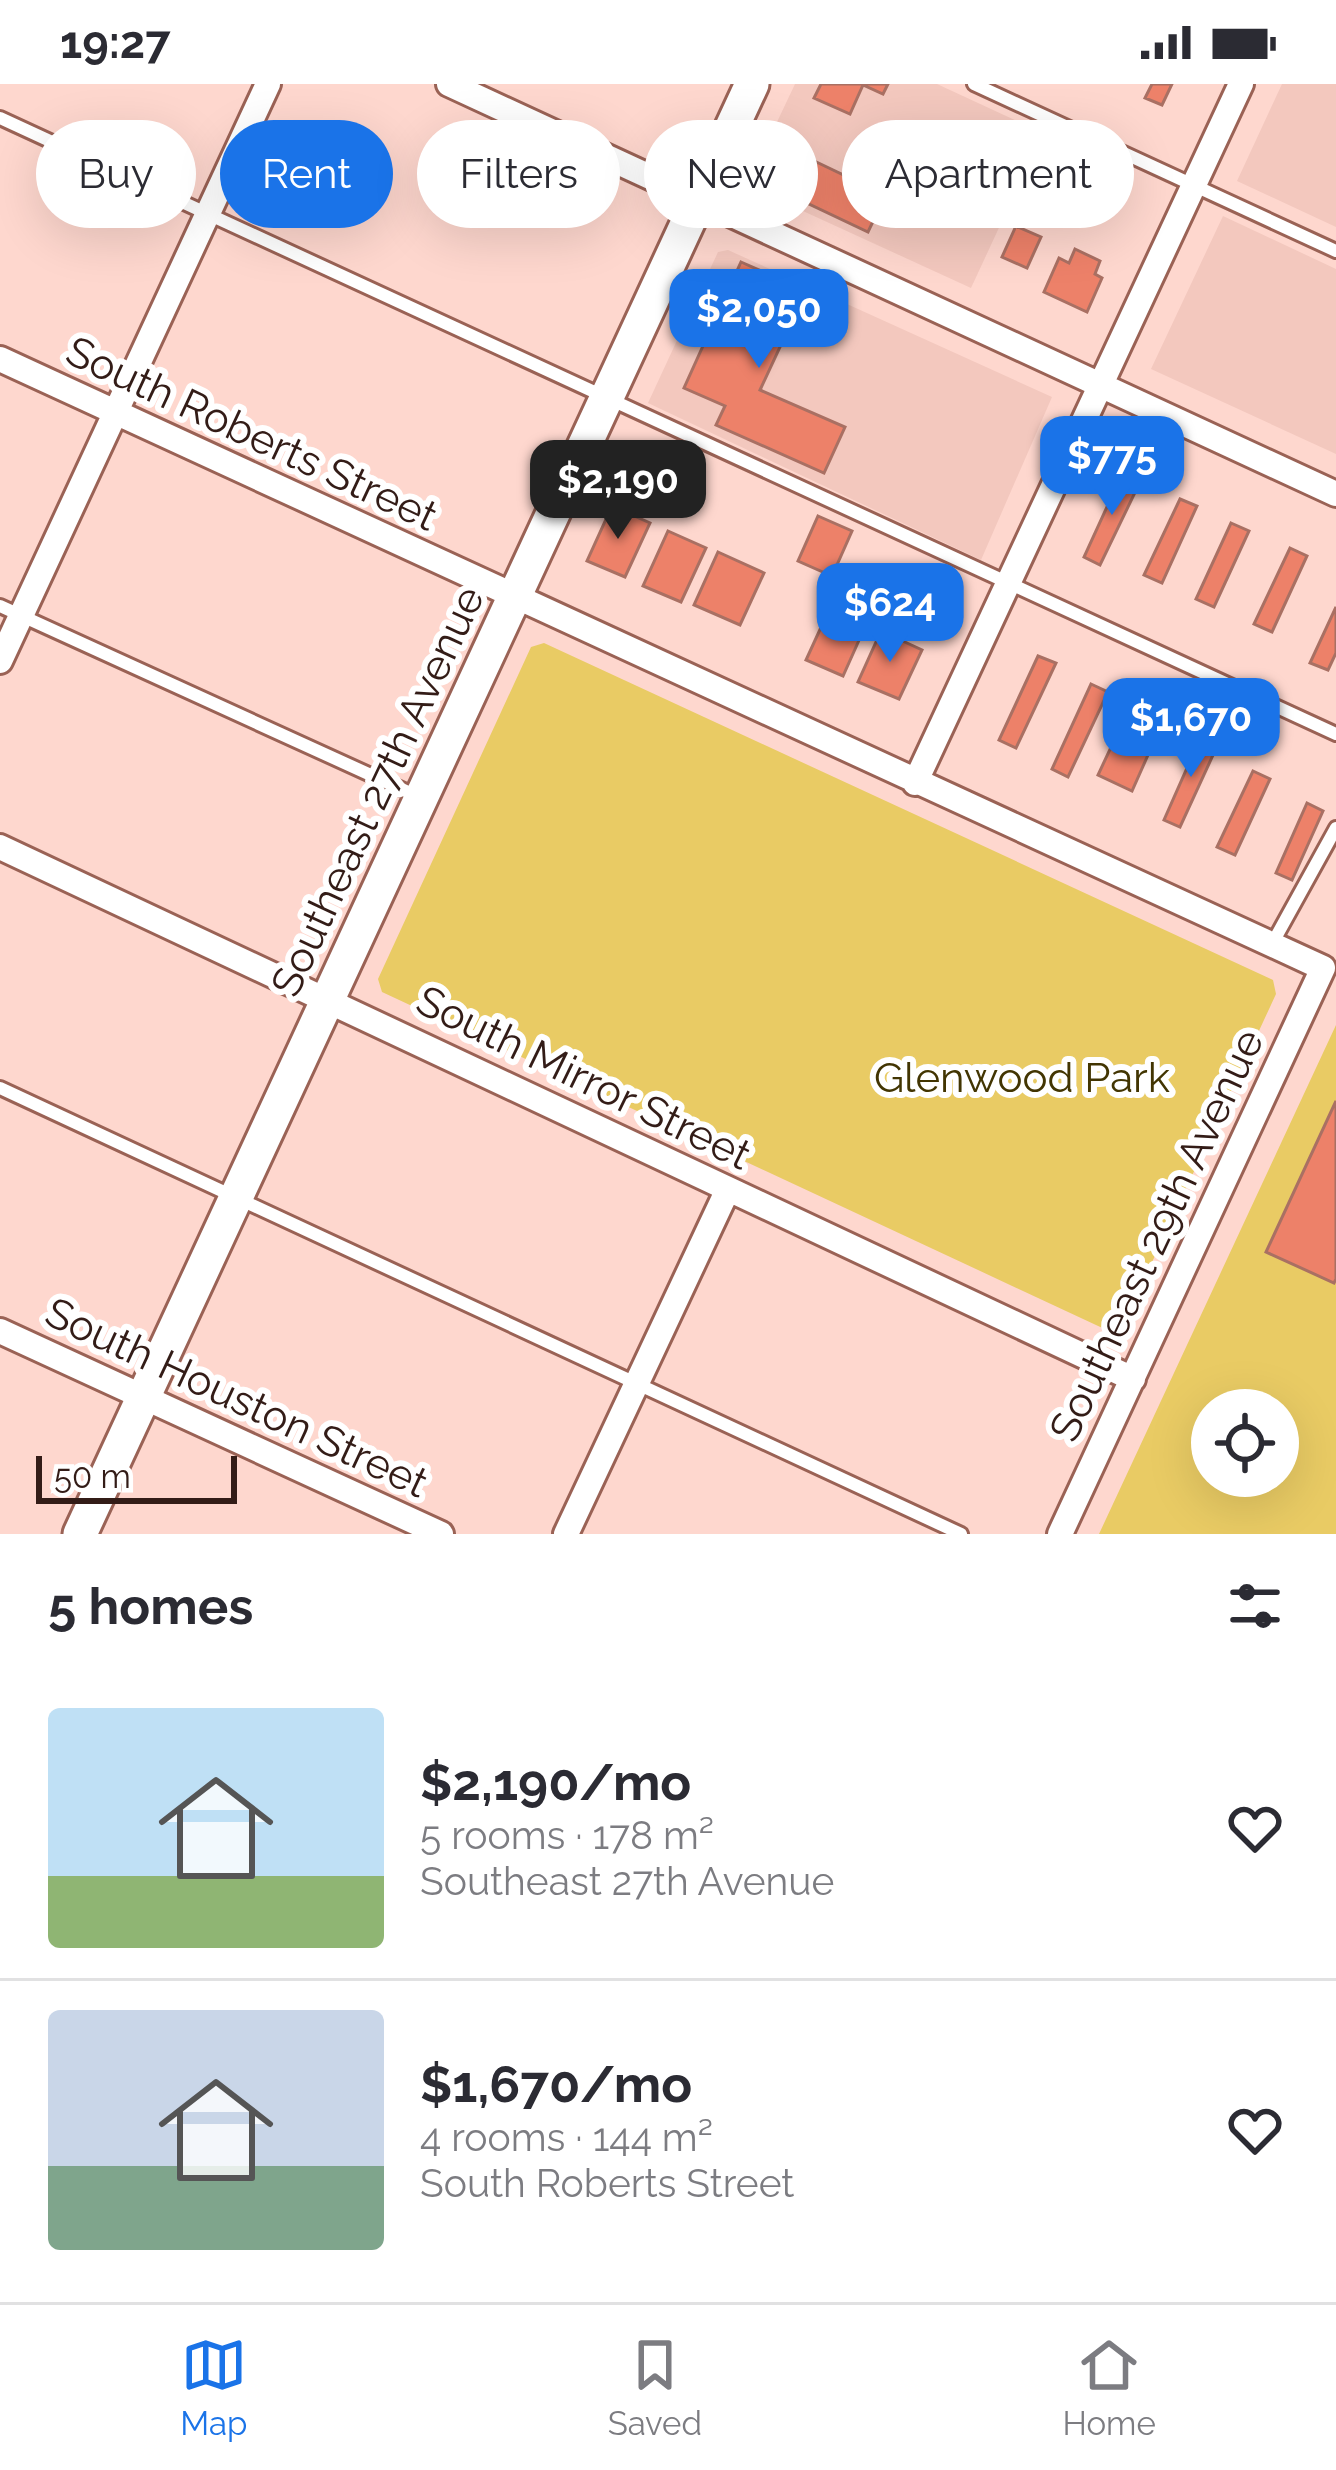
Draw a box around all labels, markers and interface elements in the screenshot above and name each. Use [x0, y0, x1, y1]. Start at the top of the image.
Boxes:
text: 19:27 [60, 16, 170, 69]
chip: Buy [36, 120, 196, 228]
chip: Rent [220, 120, 393, 228]
chip: Filters [417, 120, 620, 228]
chip: New [644, 120, 818, 228]
chip: Apartment [842, 120, 1134, 228]
pin: $2,050 [661, 269, 857, 371]
text: $2,050 [696, 285, 822, 331]
street label: South Roberts Street [59, 326, 445, 541]
pin: $775 [1041, 416, 1183, 518]
text: $775 [1067, 432, 1157, 478]
pin: $2,190 [520, 440, 716, 542]
text: $2,190 [557, 456, 679, 502]
pin: $624 [819, 563, 961, 665]
street label: Southeast 27th Avenue [261, 579, 494, 1004]
text: $624 [844, 579, 936, 625]
pin: $1,670 [1093, 678, 1289, 780]
text: $1,670 [1130, 694, 1252, 740]
street label: South Mirror Street [409, 975, 759, 1180]
street label: Southeast 29th Avenue [1039, 1022, 1273, 1449]
park label: Glenwood Park [874, 1053, 1170, 1102]
street label: South Houston Street [38, 1287, 436, 1508]
map controls [1191, 1389, 1299, 1497]
button: locate [1191, 1389, 1299, 1497]
scale bar [36, 1450, 237, 1503]
text: 50 m [54, 1457, 131, 1496]
icon: filters [1222, 1573, 1288, 1639]
text: 5 homes [48, 1576, 253, 1636]
text: $2,190/mo [420, 1752, 691, 1812]
icon: home [144, 1756, 288, 1900]
icon: heart [1222, 1795, 1288, 1861]
text: 5 rooms · 178 m² [420, 1812, 714, 1858]
text: Southeast 27th Avenue [420, 1858, 834, 1904]
text: $1,670/mo [420, 2054, 692, 2114]
icon: home [144, 2058, 288, 2202]
icon: heart [1222, 2097, 1288, 2163]
text: 4 rooms · 144 m² [420, 2114, 713, 2160]
text: South Roberts Street [420, 2160, 794, 2206]
tab: Map [180, 2332, 247, 2443]
tab: Saved [608, 2332, 702, 2443]
tab: Home [1062, 2332, 1156, 2443]

